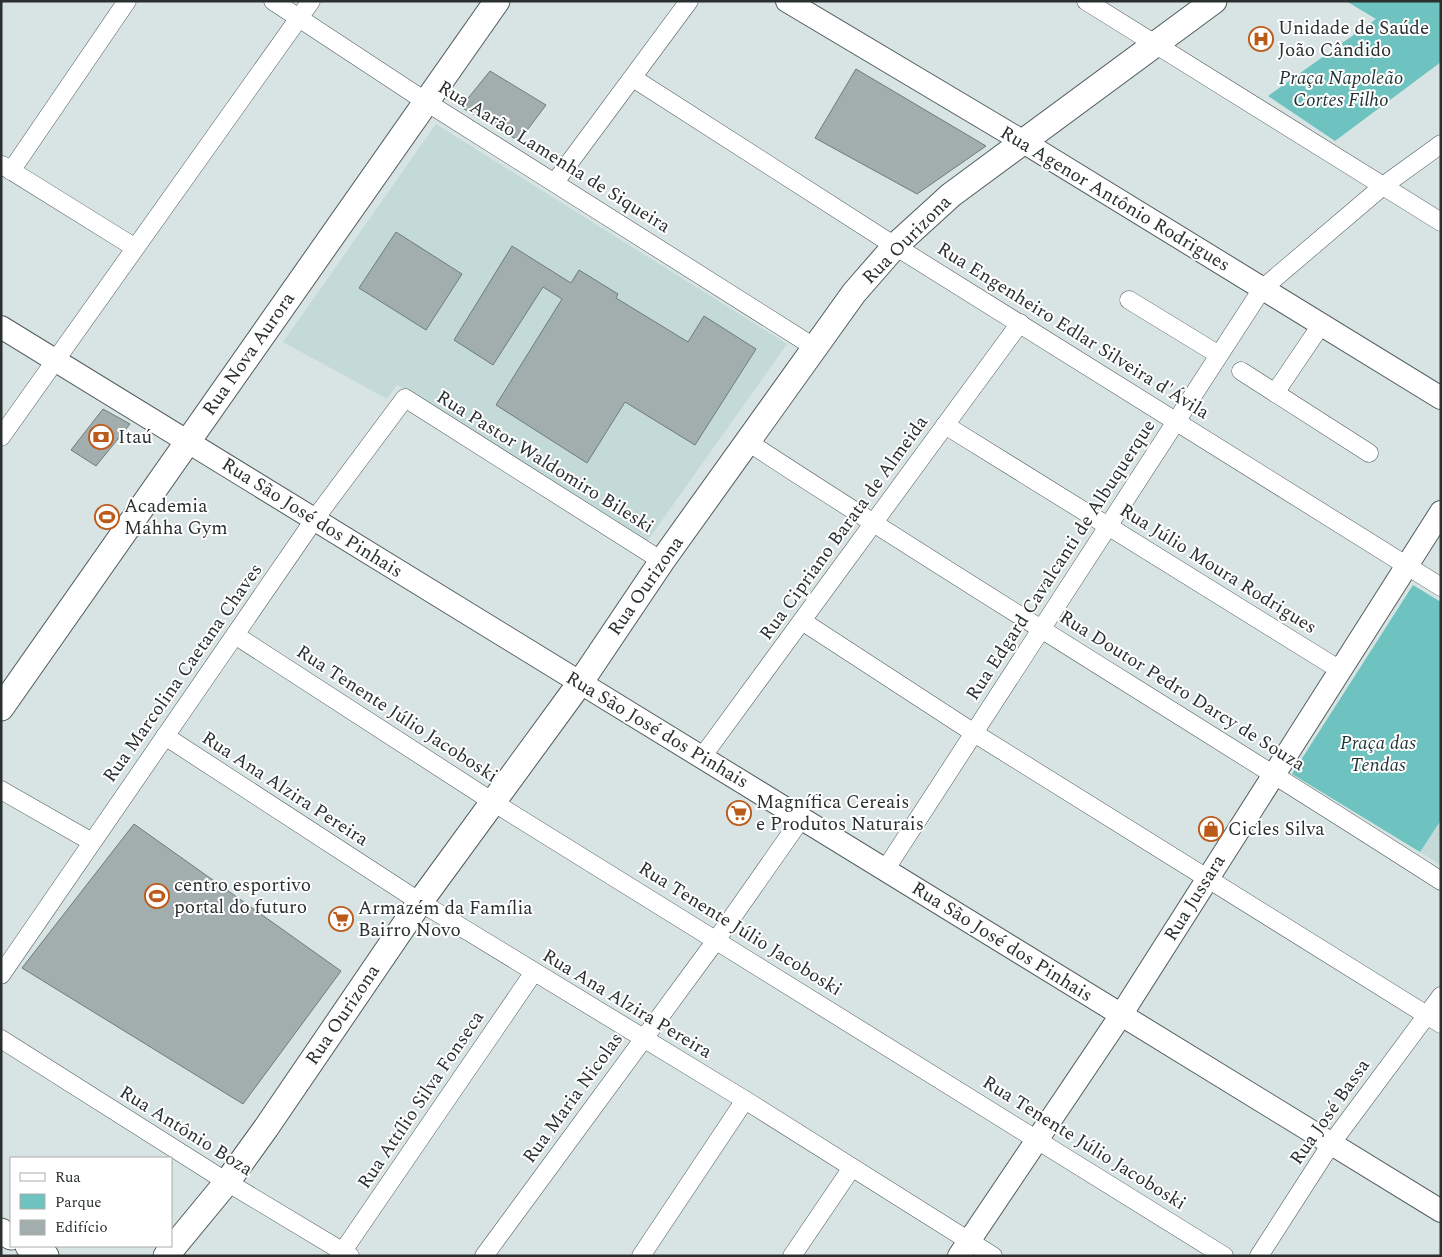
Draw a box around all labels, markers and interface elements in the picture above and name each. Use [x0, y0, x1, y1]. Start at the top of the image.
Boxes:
place label: Unidade de Saúde João Cândido [1278, 14, 1429, 65]
hospital icon: Unidade de Saúde João Cândido [1248, 26, 1274, 52]
park label: Praça Napoleão Cortes Filho [1279, 64, 1403, 115]
street label: Rua Aarão Lamenha de Siqueira [432, 73, 677, 241]
street label: Rua Agenor Antônio Rodrigues [994, 119, 1236, 279]
street label: Rua Ourizona [856, 188, 959, 291]
street label: Rua Engenheiro Edlar Silveira d'Ávila [931, 235, 1215, 428]
street label: Rua Nova Aurora [195, 286, 303, 422]
street label: Rua Pastor Waldomiro Bileski [431, 383, 659, 541]
street label: Rua Cipriano Barata de Almeida [752, 409, 936, 646]
street label: Rua Edgard Cavalcanti de Albuquerque [959, 414, 1163, 706]
place label: Itaú [118, 423, 152, 452]
bank icon: Itaú [88, 424, 114, 450]
street label: Rua São José dos Pinhais [216, 450, 408, 586]
place label: Academia Mahha Gym [124, 492, 228, 543]
street label: Rua Júlio Moura Rodrigues [1114, 496, 1322, 642]
sports icon: Academia Mahha Gym [94, 504, 120, 530]
street label: Rua Ourizona [601, 530, 692, 642]
street label: Rua Marcolina Caetana Chaves [96, 557, 270, 789]
street label: Rua Doutor Pedro Darcy de Souza [1053, 603, 1311, 779]
street label: Rua Tenente Júlio Jacoboski [290, 638, 504, 790]
street label: Rua São José dos Pinhais [560, 664, 754, 796]
street label: Rua Ana Alzira Pereira [196, 724, 375, 854]
park label: Praça das Tendas [1340, 729, 1416, 780]
place label: Magnífica Cereais e Produtos Naturais [756, 788, 924, 839]
supermarket icon: Magnífica Cereais e Produtos Naturais [726, 800, 752, 826]
place label: Cicles Silva [1228, 815, 1325, 844]
shop icon: Cicles Silva [1198, 816, 1224, 842]
street label: Rua Jussara [1157, 848, 1234, 947]
street label: Rua Tenente Júlio Jacoboski [632, 854, 848, 1004]
place label: centro esportivo portal do futuro [174, 871, 311, 922]
street label: Rua São José dos Pinhais [906, 874, 1098, 1010]
sports icon: centro esportivo portal do futuro [144, 883, 170, 909]
place label: Armazém da Família Bairro Novo [358, 894, 533, 945]
supermarket icon: Armazém da Família Bairro Novo [328, 906, 354, 932]
street label: Rua Ana Alzira Pereira [537, 942, 718, 1067]
street label: Rua Ourizona [298, 958, 388, 1071]
street label: Rua Attílio Silva Fonseca [350, 1004, 492, 1195]
street label: Rua Maria Nicolas [515, 1026, 631, 1170]
street label: Rua José Bassa [1283, 1052, 1378, 1171]
street label: Rua Tenente Júlio Jacoboski [976, 1068, 1192, 1218]
street label: Rua Antônio Boza [114, 1078, 259, 1184]
legend [10, 1157, 172, 1247]
text: Rua [55, 1166, 81, 1189]
text: Parque [55, 1191, 102, 1214]
text: Edifício [55, 1216, 108, 1239]

